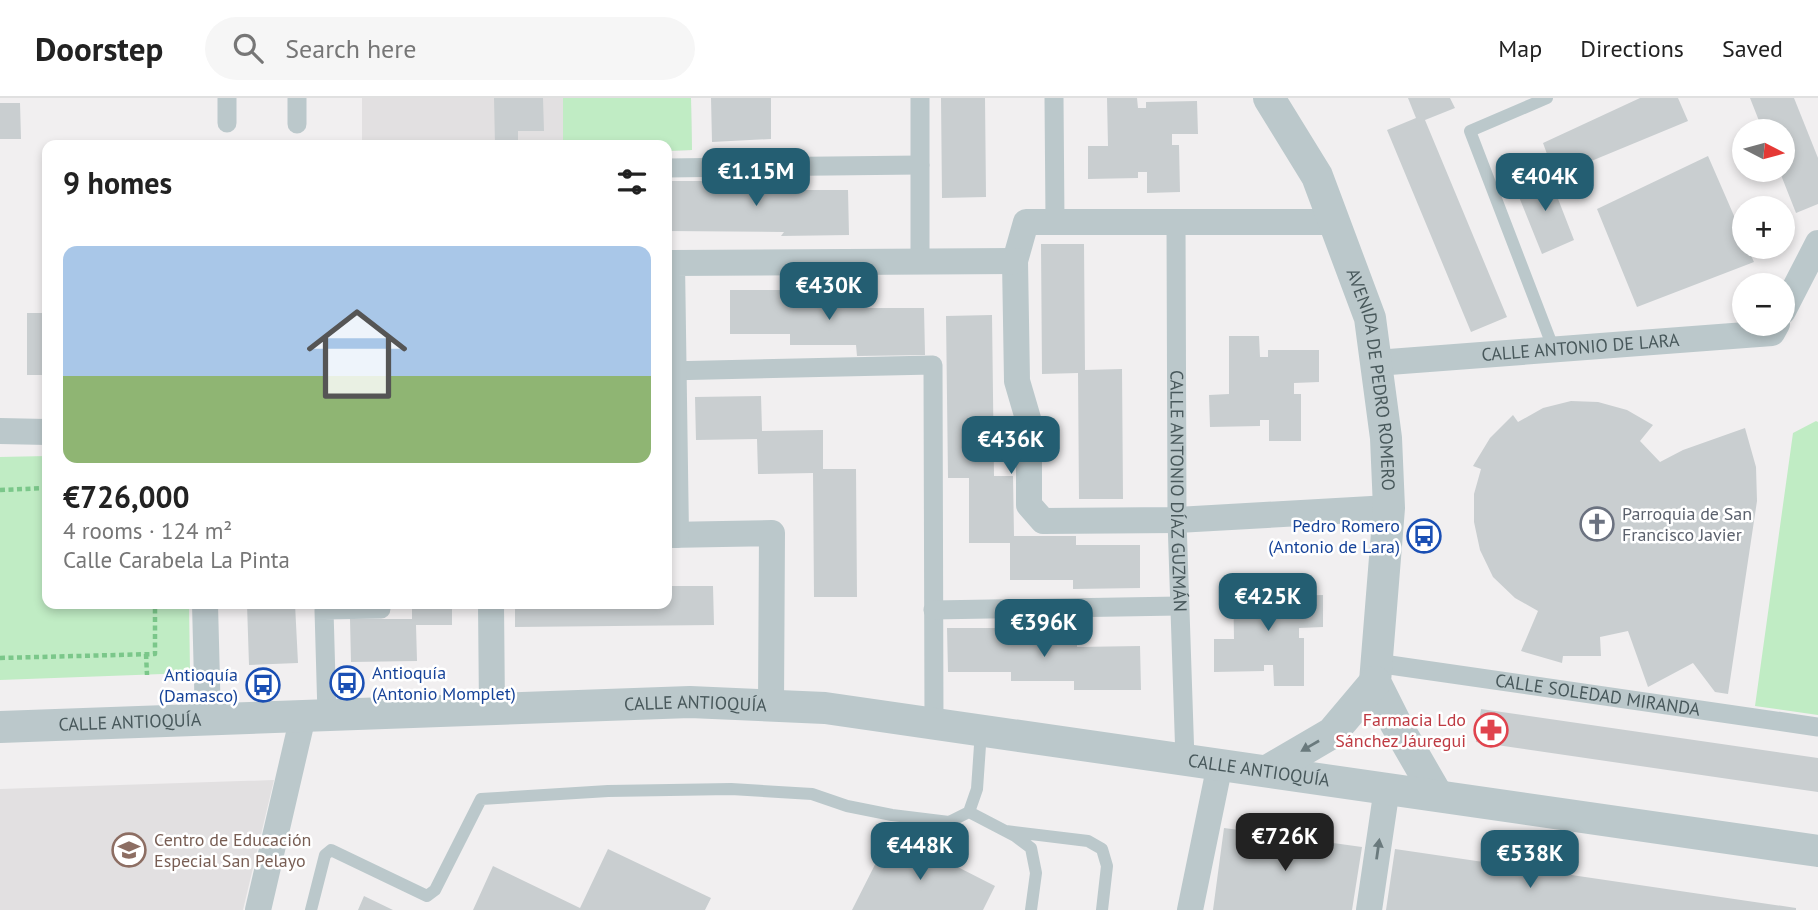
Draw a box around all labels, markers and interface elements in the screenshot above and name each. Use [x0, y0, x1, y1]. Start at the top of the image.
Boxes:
search box [205, 17, 695, 80]
text: Doorstep [35, 27, 163, 70]
icon: search [229, 29, 267, 67]
text: Search here [285, 32, 416, 65]
text: Map [1498, 33, 1542, 64]
text: Directions [1580, 33, 1684, 64]
text: Saved [1722, 33, 1783, 64]
north arrow [1732, 119, 1796, 182]
map controls [1732, 119, 1795, 336]
pin: €1.15M [699, 148, 813, 208]
pin: €404K [1496, 153, 1594, 213]
text: €1.15M [718, 156, 794, 185]
text: €404K [1512, 161, 1578, 190]
text: 9 homes [63, 163, 172, 202]
icon: filters [613, 163, 651, 201]
button: + [1732, 196, 1795, 259]
pin: €430K [780, 262, 878, 322]
street label: AVENIDA DE PEDRO ROMERO [1341, 265, 1400, 491]
text: €430K [796, 270, 862, 299]
button: − [1732, 273, 1795, 336]
icon: home [294, 291, 420, 417]
street label: CALLE ANTONIO DE LARA [1481, 328, 1681, 366]
street label: CALLE ANTONIO DÍAZ GUZMÁN [1165, 370, 1192, 612]
pin: €436K [962, 416, 1060, 476]
text: €436K [978, 424, 1044, 453]
text: €726,000 [63, 477, 190, 516]
place label: Parroquia de San Francisco Javier [1622, 502, 1752, 546]
church icon: Parroquia de San Francisco Javier [1578, 505, 1616, 543]
place label: Pedro Romero (Antonio de Lara) [1268, 514, 1400, 558]
text: 4 rooms · 124 m² [63, 516, 232, 545]
bus stop icon: Pedro Romero (Antonio de Lara) [1405, 517, 1443, 555]
text: Calle Carabela La Pinta [63, 545, 290, 574]
pin: €425K [1219, 574, 1317, 633]
text: €425K [1235, 581, 1301, 610]
pin: €396K [995, 600, 1093, 659]
text: €396K [1011, 607, 1077, 636]
place label: Antioquía (Antonio Momplet) [372, 661, 516, 705]
place label: Antioquía (Damasco) [159, 663, 238, 707]
bus stop icon: Antioquía (Antonio Momplet) [328, 664, 366, 702]
bus stop icon: Antioquía (Damasco) [244, 666, 282, 704]
street label: CALLE SOLEDAD MIRANDA [1494, 668, 1702, 721]
street label: CALLE ANTIOQUÍA [624, 690, 768, 716]
street label: CALLE ANTIOQUÍA [58, 708, 202, 736]
place label: Farmacia Ldo Sánchez Jáuregui [1335, 708, 1466, 752]
pharmacy icon: Farmacia Ldo Sánchez Jáuregui [1472, 711, 1510, 749]
one-way arrow [1300, 740, 1320, 752]
street label: CALLE ANTIOQUÍA [1187, 748, 1332, 792]
pin: €726K [1236, 814, 1334, 873]
text: €726K [1252, 821, 1318, 850]
pin: €448K [871, 822, 969, 882]
place label: Centro de Educación Especial San Pelayo [154, 828, 311, 872]
text: €448K [887, 830, 953, 859]
pin: €538K [1481, 830, 1579, 890]
school or university icon: Centro de Educación Especial San Pelayo [110, 831, 148, 869]
one-way arrow [1373, 838, 1384, 860]
text: €538K [1497, 838, 1563, 867]

